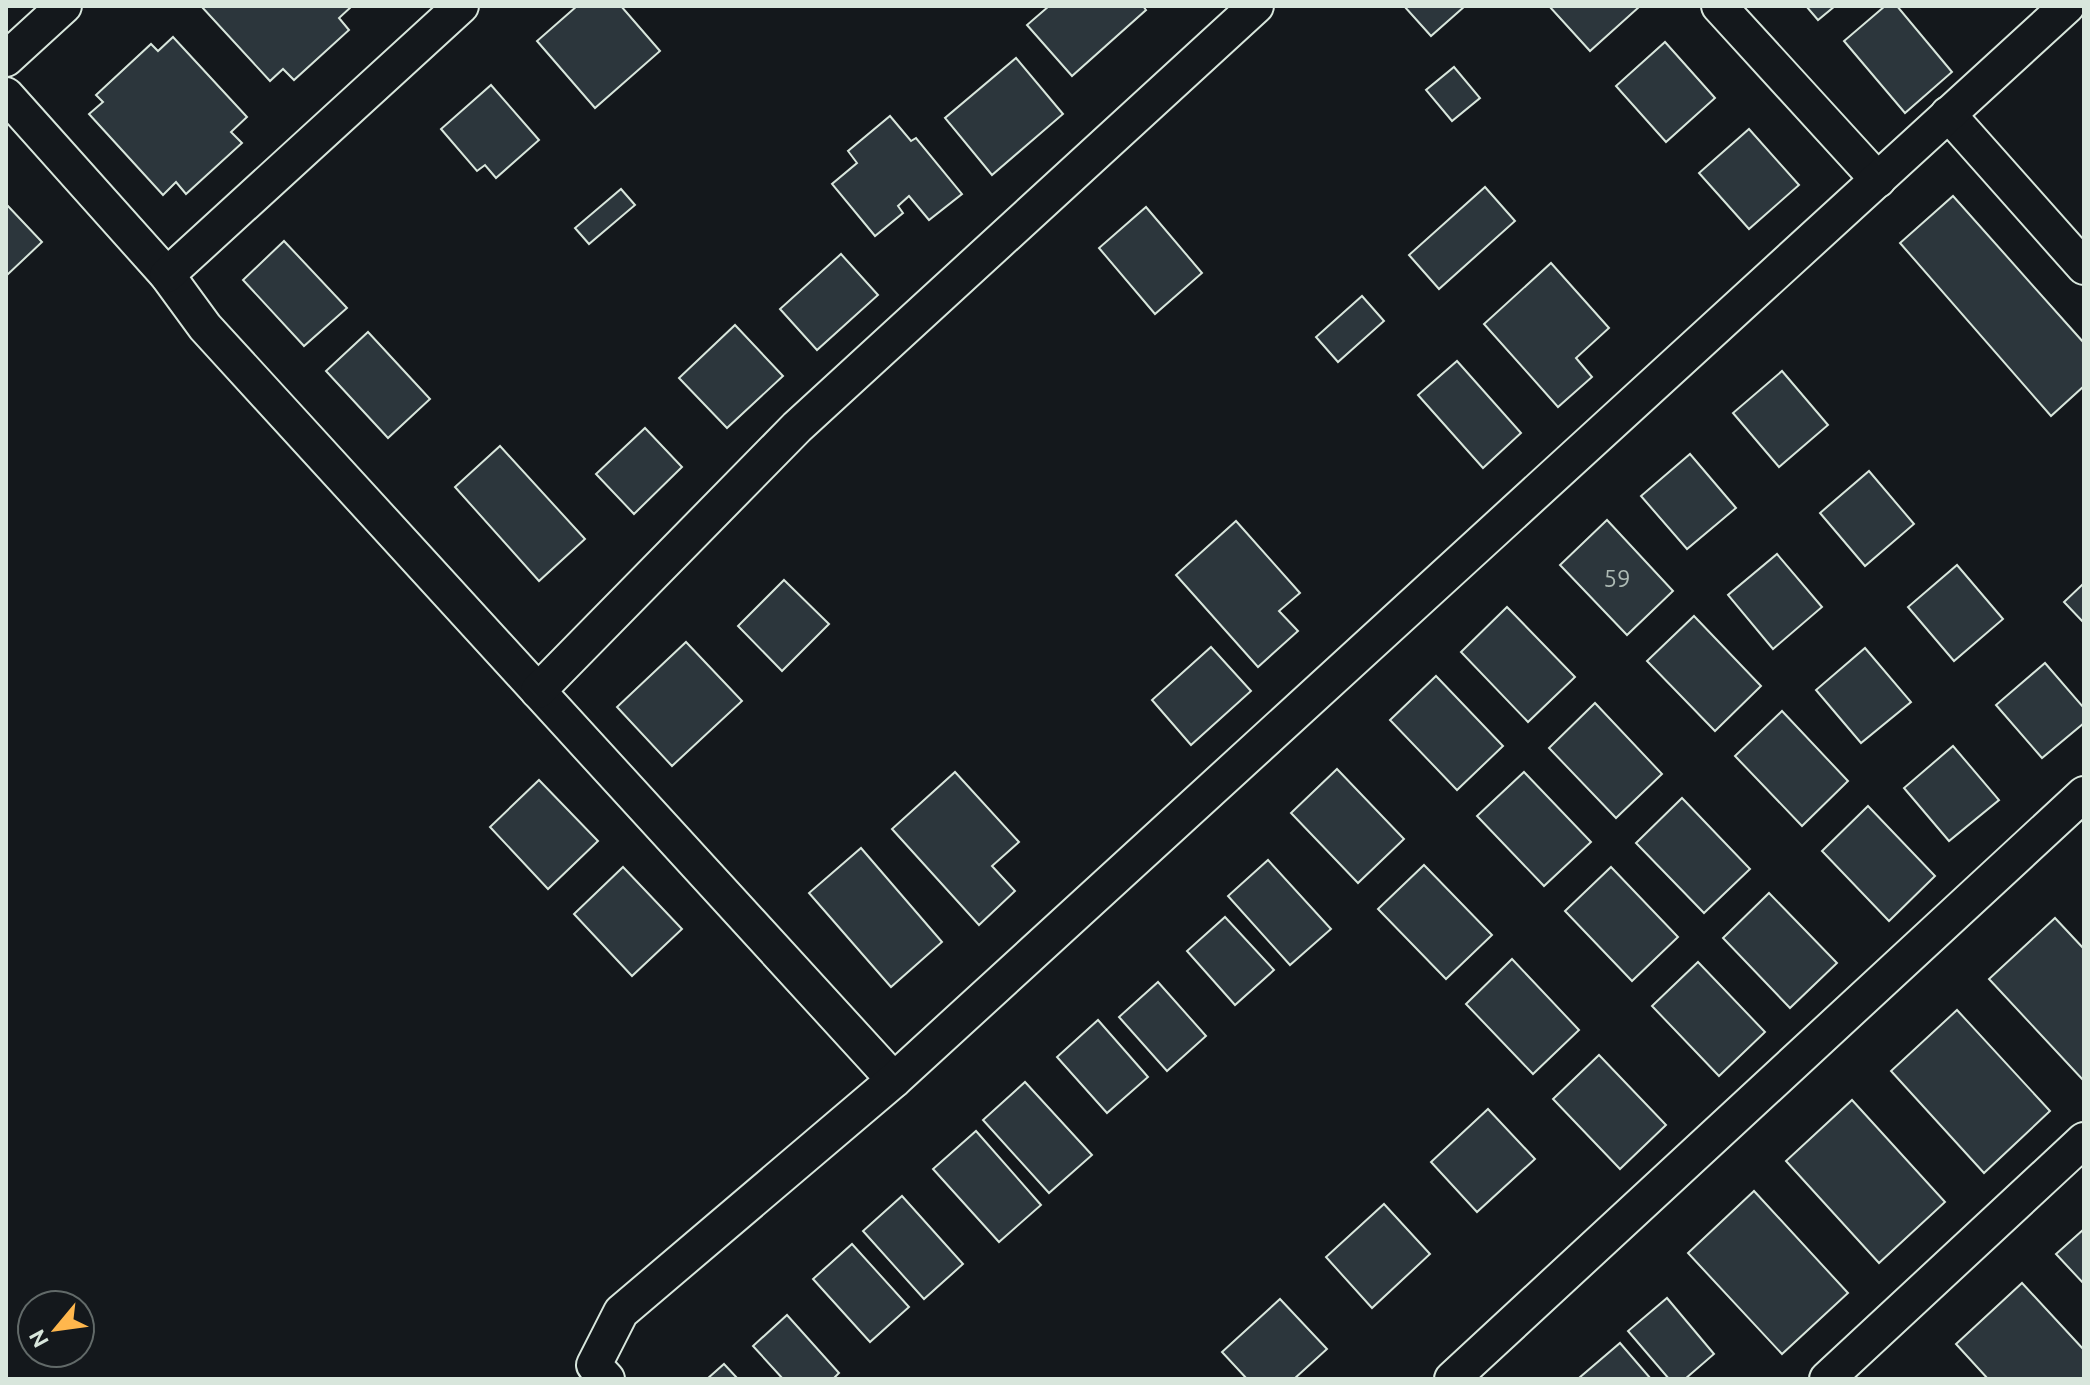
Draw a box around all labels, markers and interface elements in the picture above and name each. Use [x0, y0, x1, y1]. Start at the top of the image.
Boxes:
house number: 59 [1603, 565, 1631, 592]
north arrow [16, 1289, 96, 1369]
text: N [23, 1326, 53, 1352]

